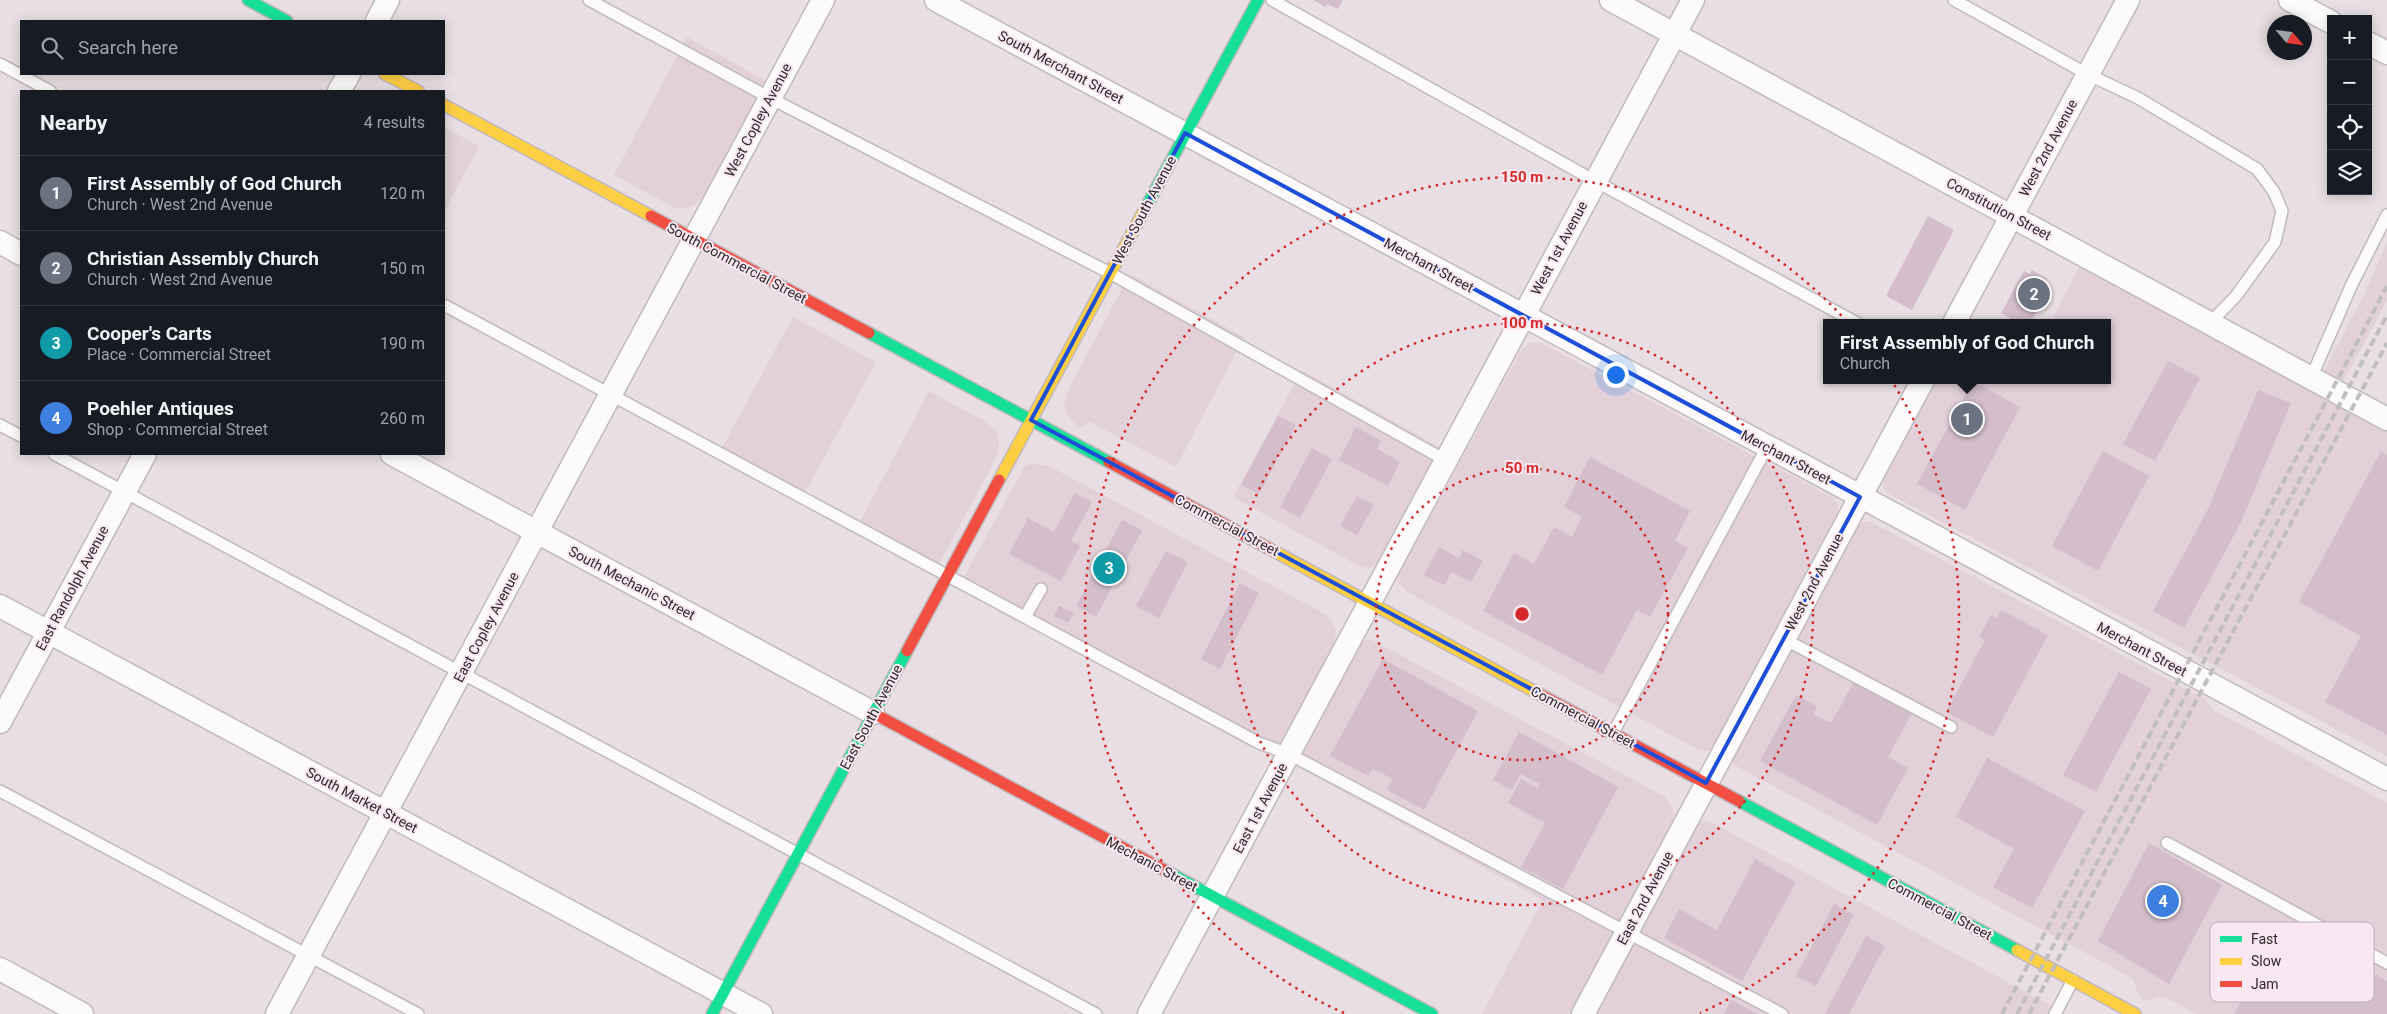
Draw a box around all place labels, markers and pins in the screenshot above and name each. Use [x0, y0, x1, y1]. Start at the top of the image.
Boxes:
pin: 2 [2018, 275, 2050, 313]
pin: 1 [1951, 400, 1983, 438]
pin: 3 [1093, 549, 1125, 587]
centre of rings [1513, 605, 1531, 623]
pin: 4 [2147, 882, 2179, 920]

